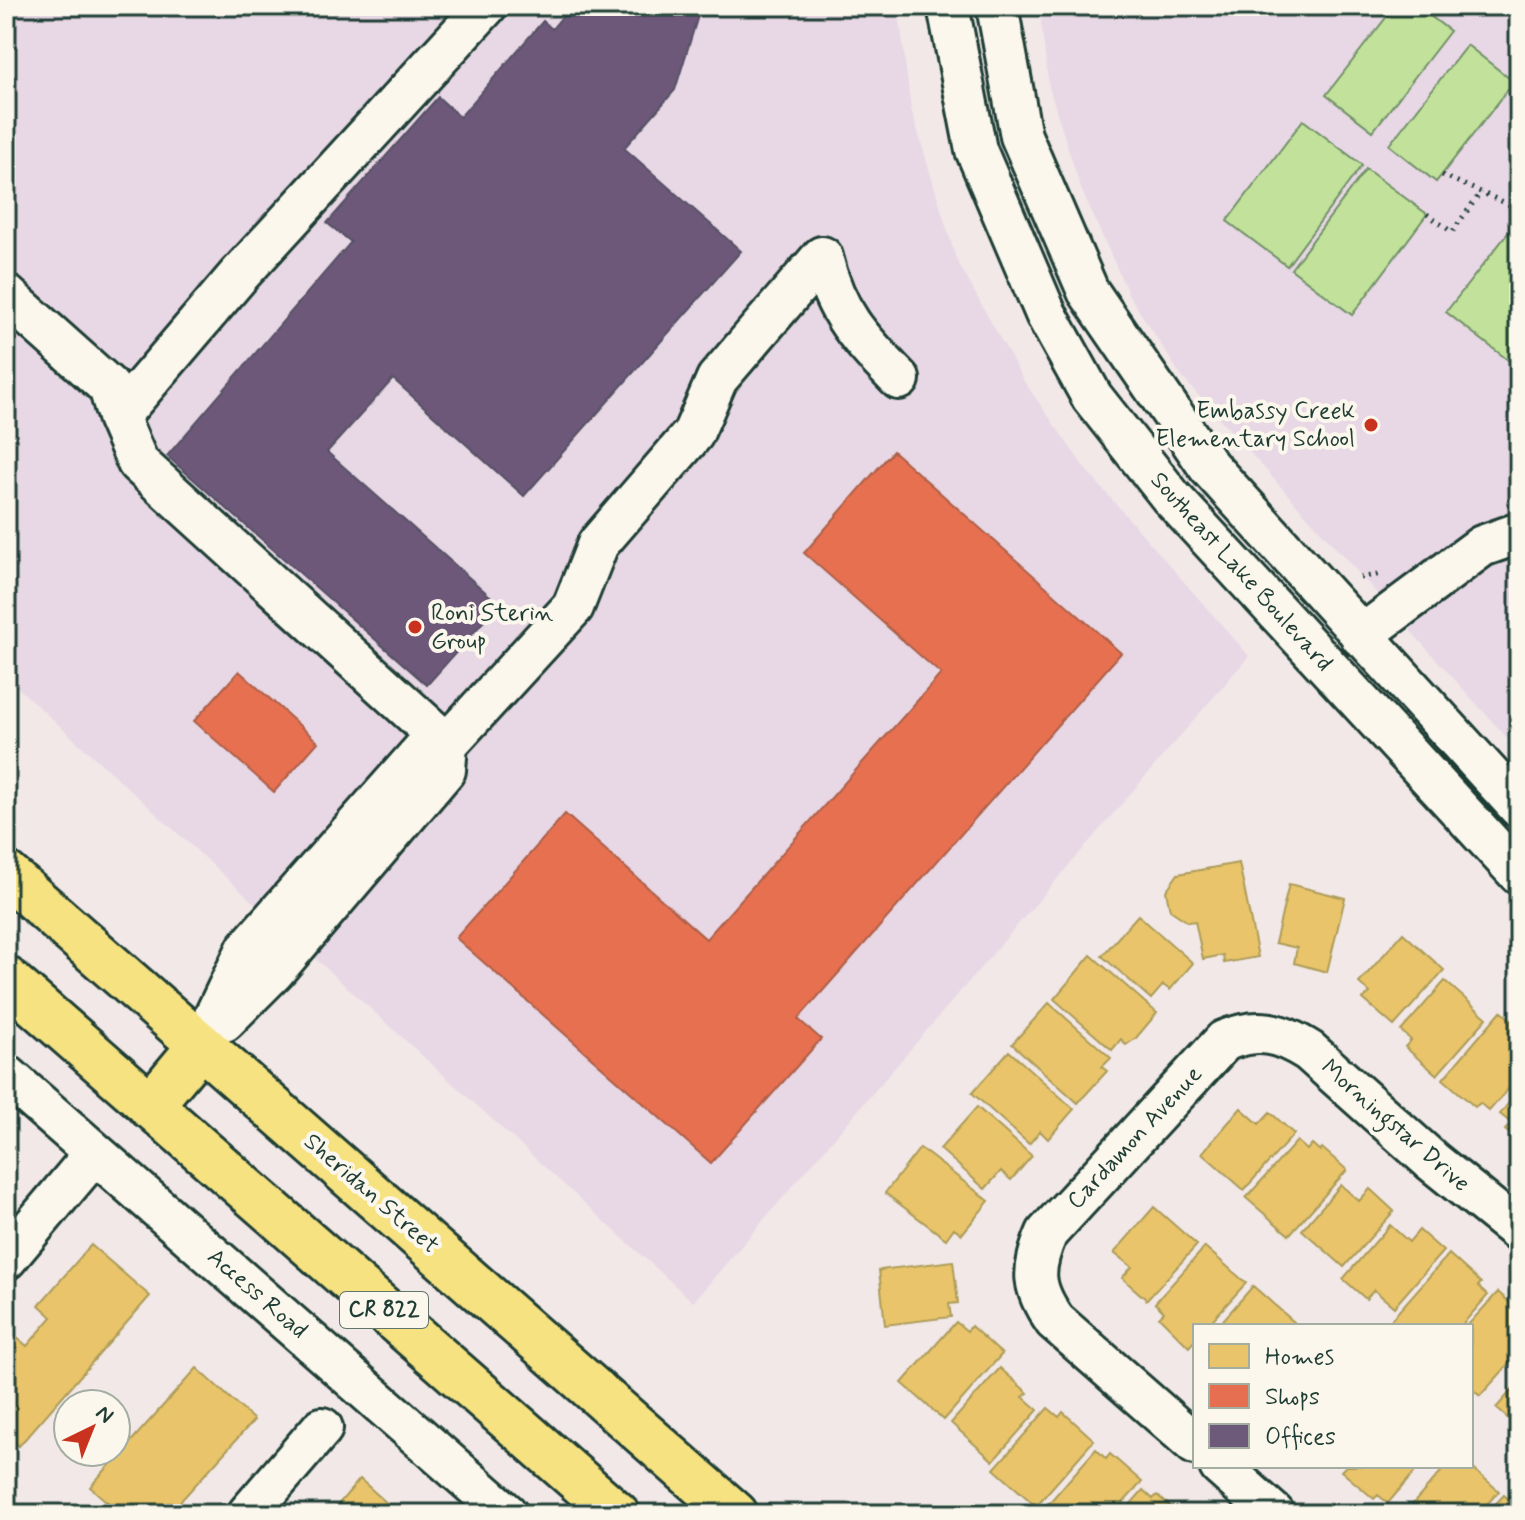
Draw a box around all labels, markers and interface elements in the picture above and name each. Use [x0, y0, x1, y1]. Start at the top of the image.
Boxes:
place label: Embassy Creek Elementary School [1156, 396, 1355, 455]
marker: Embassy Creek Elementary School [1362, 416, 1380, 434]
street label: Southeast Lake Boulevard [1143, 466, 1339, 678]
place label: Roni Sterin Group [431, 598, 554, 657]
marker: Roni Sterin Group [406, 618, 424, 636]
street label: Morningstar Drive [1312, 1053, 1476, 1202]
street label: Cardamon Avenue [1061, 1060, 1210, 1216]
street label: Sheridan Street [297, 1127, 445, 1261]
street label: Access Road [200, 1242, 314, 1346]
road number: CR 822 [340, 1292, 428, 1328]
legend [1193, 1324, 1473, 1468]
text: Homes [1265, 1342, 1334, 1373]
text: Shops [1265, 1382, 1320, 1413]
north arrow [52, 1388, 132, 1468]
text: N [89, 1400, 119, 1430]
text: Offices [1265, 1422, 1336, 1453]

